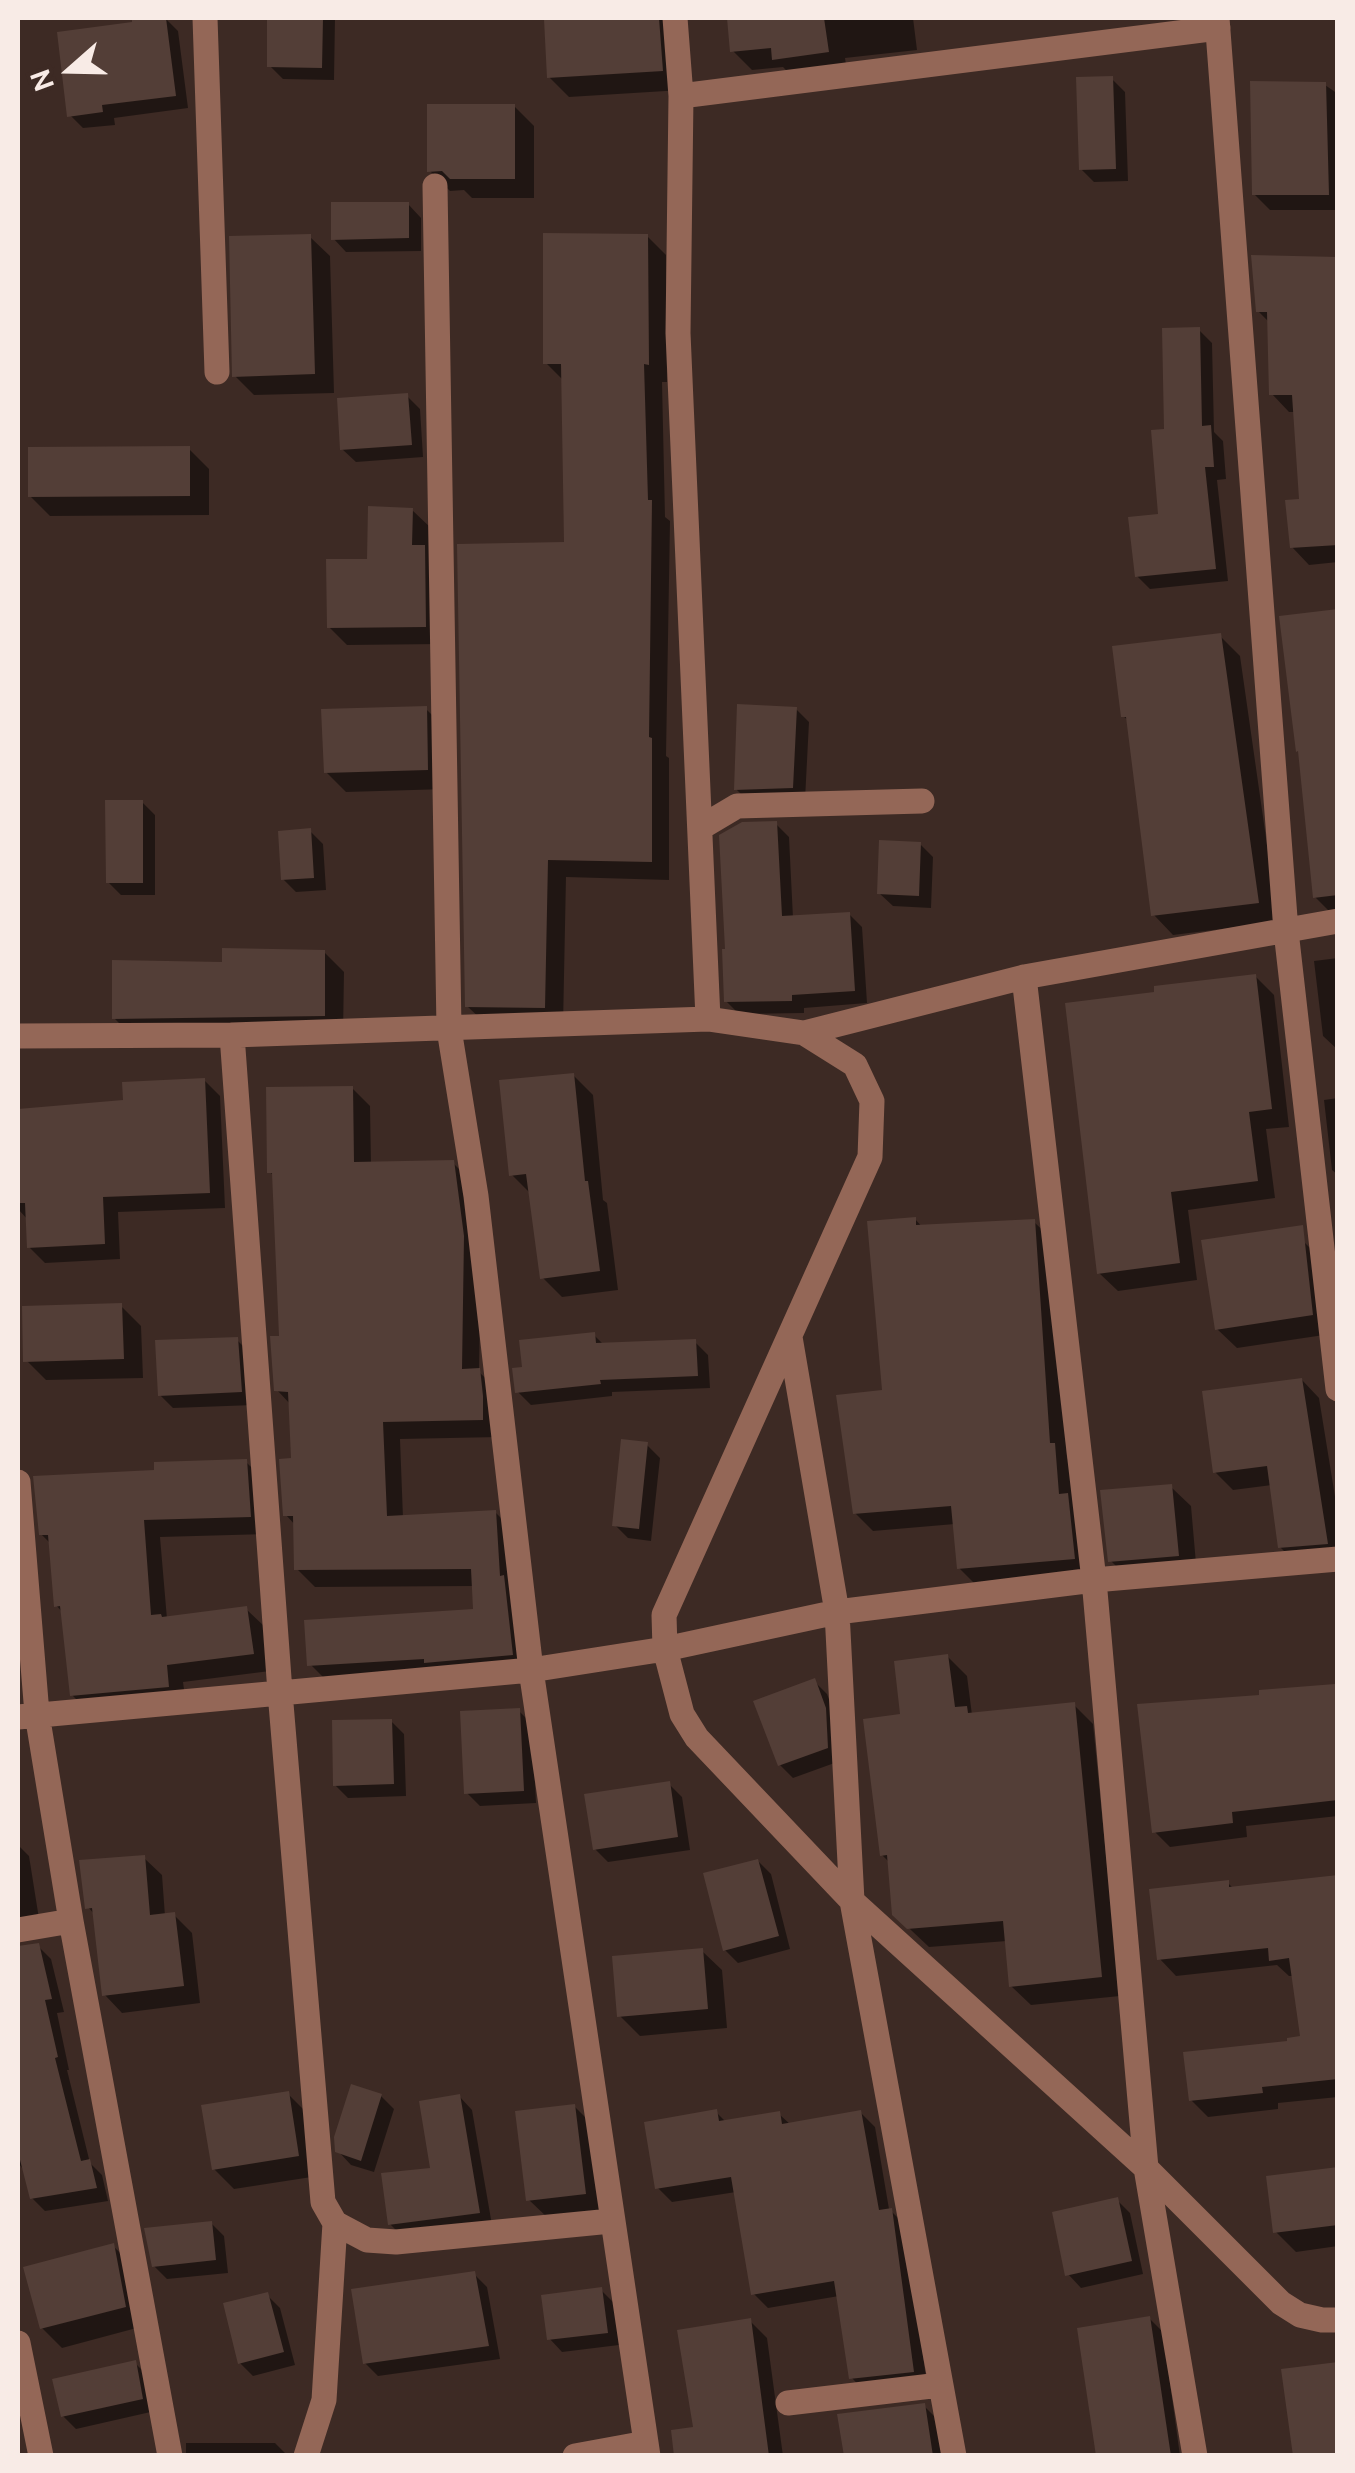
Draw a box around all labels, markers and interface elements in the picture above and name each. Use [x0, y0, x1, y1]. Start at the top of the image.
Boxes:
north arrow [20, 20, 120, 120]
text: N [23, 65, 59, 96]

